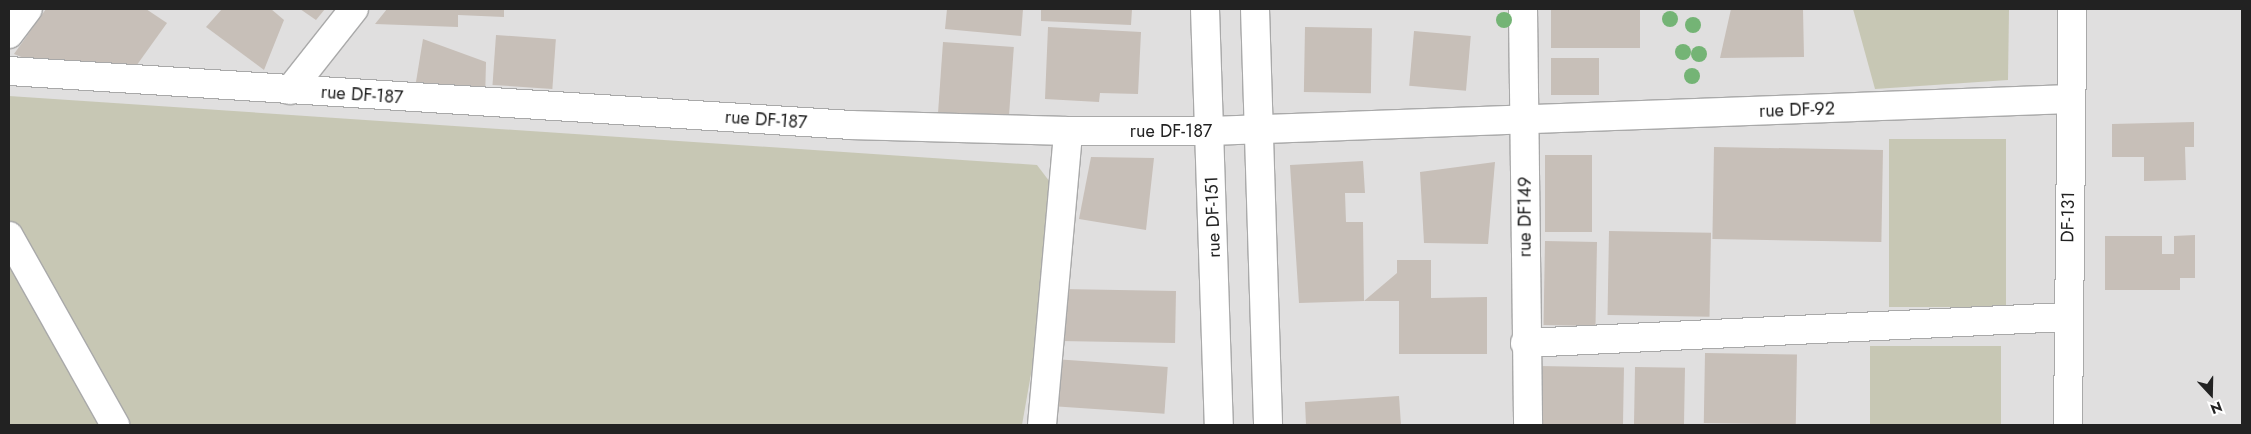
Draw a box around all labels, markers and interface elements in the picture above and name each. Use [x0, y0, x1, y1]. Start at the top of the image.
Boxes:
street label: rue DF-187 [320, 81, 404, 109]
street label: rue DF-92 [1759, 98, 1835, 122]
street label: rue DF-187 [724, 106, 808, 134]
street label: rue DF-187 [1130, 120, 1212, 142]
street label: rue DF-151 [1201, 176, 1225, 258]
street label: rue DF149 [1514, 177, 1536, 257]
street label: DF-131 [2057, 191, 2079, 243]
north arrow [2186, 369, 2236, 419]
text: N [2208, 397, 2225, 419]

